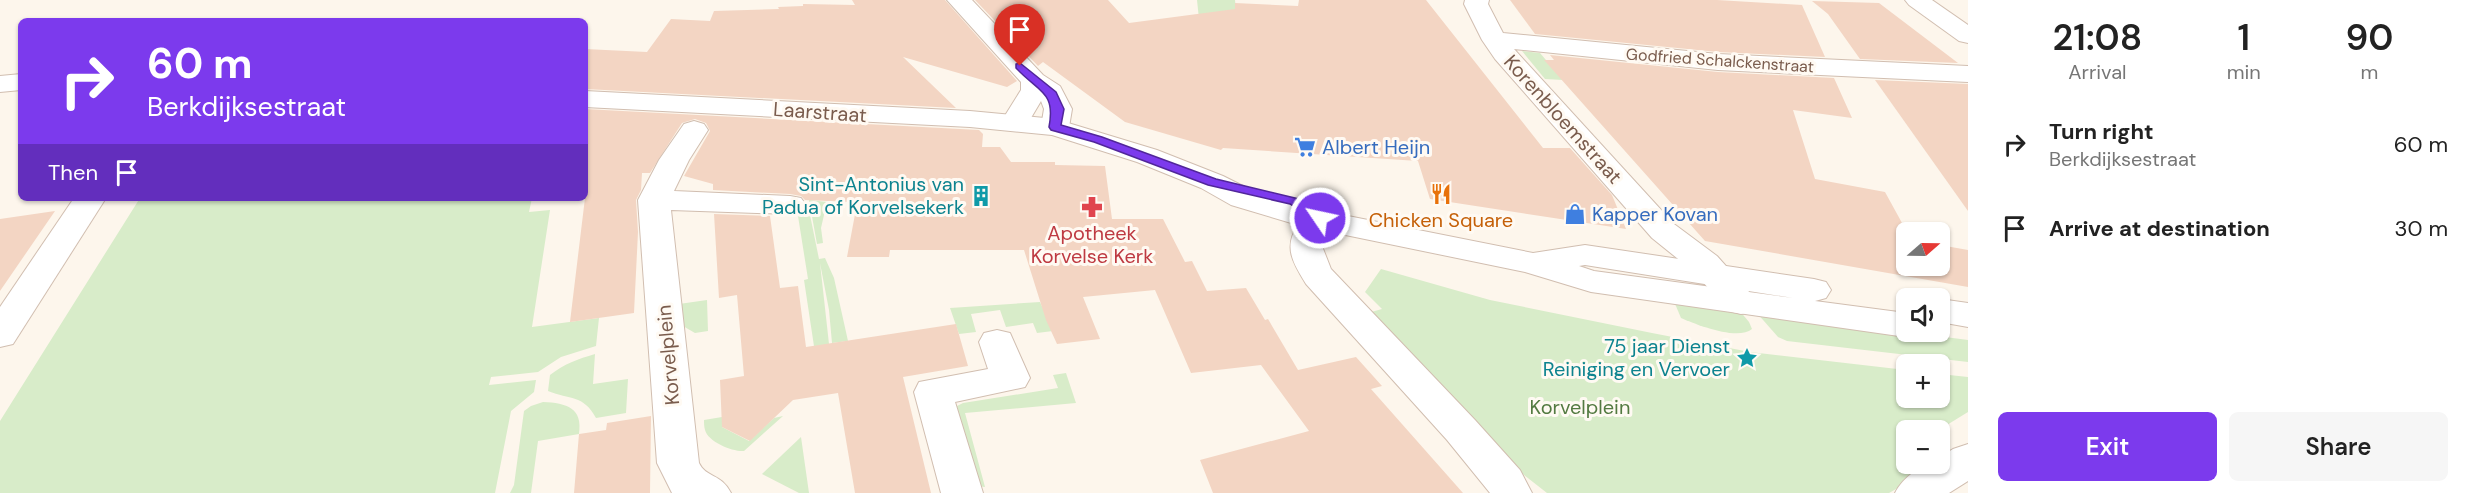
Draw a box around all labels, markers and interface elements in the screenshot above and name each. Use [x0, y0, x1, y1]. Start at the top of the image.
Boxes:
pin [994, 4, 1045, 66]
icon: arrive [1003, 13, 1036, 46]
text: 21:08 [2053, 14, 2142, 61]
text: 1 [2238, 14, 2250, 61]
text: 90 [2345, 14, 2393, 61]
text: 60 m [147, 36, 253, 91]
icon: right [48, 42, 126, 120]
street label: Godfried Schalckenstraat [1625, 43, 1815, 78]
street label: Korenbloemstraat [1498, 49, 1628, 189]
text: Arrival [2068, 59, 2127, 85]
text: min [2227, 59, 2261, 85]
text: m [2360, 59, 2378, 85]
text: Berkdijksestraat [147, 89, 346, 124]
street label: Laarstraat [772, 96, 868, 128]
text: Turn right [2049, 117, 2154, 146]
icon: right [1998, 128, 2031, 161]
text: 60 m [2394, 130, 2448, 159]
place label: Albert Heijn [1322, 134, 1430, 160]
supermarket icon: Albert Heijn [1293, 135, 1317, 159]
text: Berkdijksestraat [2049, 146, 2196, 172]
icon: arrive [110, 156, 143, 189]
text: Then [48, 158, 98, 187]
place label: Sint-Antonius van Padua of Korvelsekerk [762, 171, 964, 220]
restaurant icon: Chicken Square [1429, 182, 1453, 206]
building icon: Sint-Antonius van Padua of Korvelsekerk [969, 184, 993, 208]
position arrow [1288, 186, 1352, 250]
pharmacy icon: Apotheek Korvelse Kerk [1080, 195, 1104, 219]
place label: Kapper Kovan [1592, 201, 1718, 227]
shop icon: Kapper Kovan [1563, 202, 1587, 226]
place label: Chicken Square [1369, 207, 1513, 233]
icon: arrive [1998, 212, 2031, 245]
text: Arrive at destination [2049, 214, 2270, 243]
text: 30 m [2394, 214, 2448, 243]
place label: Apotheek Korvelse Kerk [1031, 220, 1153, 269]
north arrow [1896, 222, 1950, 276]
map controls [1896, 222, 1950, 474]
button: sound [1896, 288, 1950, 342]
street label: Korvelplein [651, 304, 685, 406]
place label: 75 jaar Dienst Reiniging en Vervoer [1543, 333, 1730, 382]
place icon: 75 jaar Dienst Reiniging en Vervoer [1735, 346, 1759, 370]
button: + [1896, 354, 1950, 408]
park label: Korvelplein [1530, 394, 1630, 420]
button: Exit [1998, 412, 2217, 481]
button: Share [2229, 412, 2448, 481]
button: − [1896, 420, 1950, 474]

